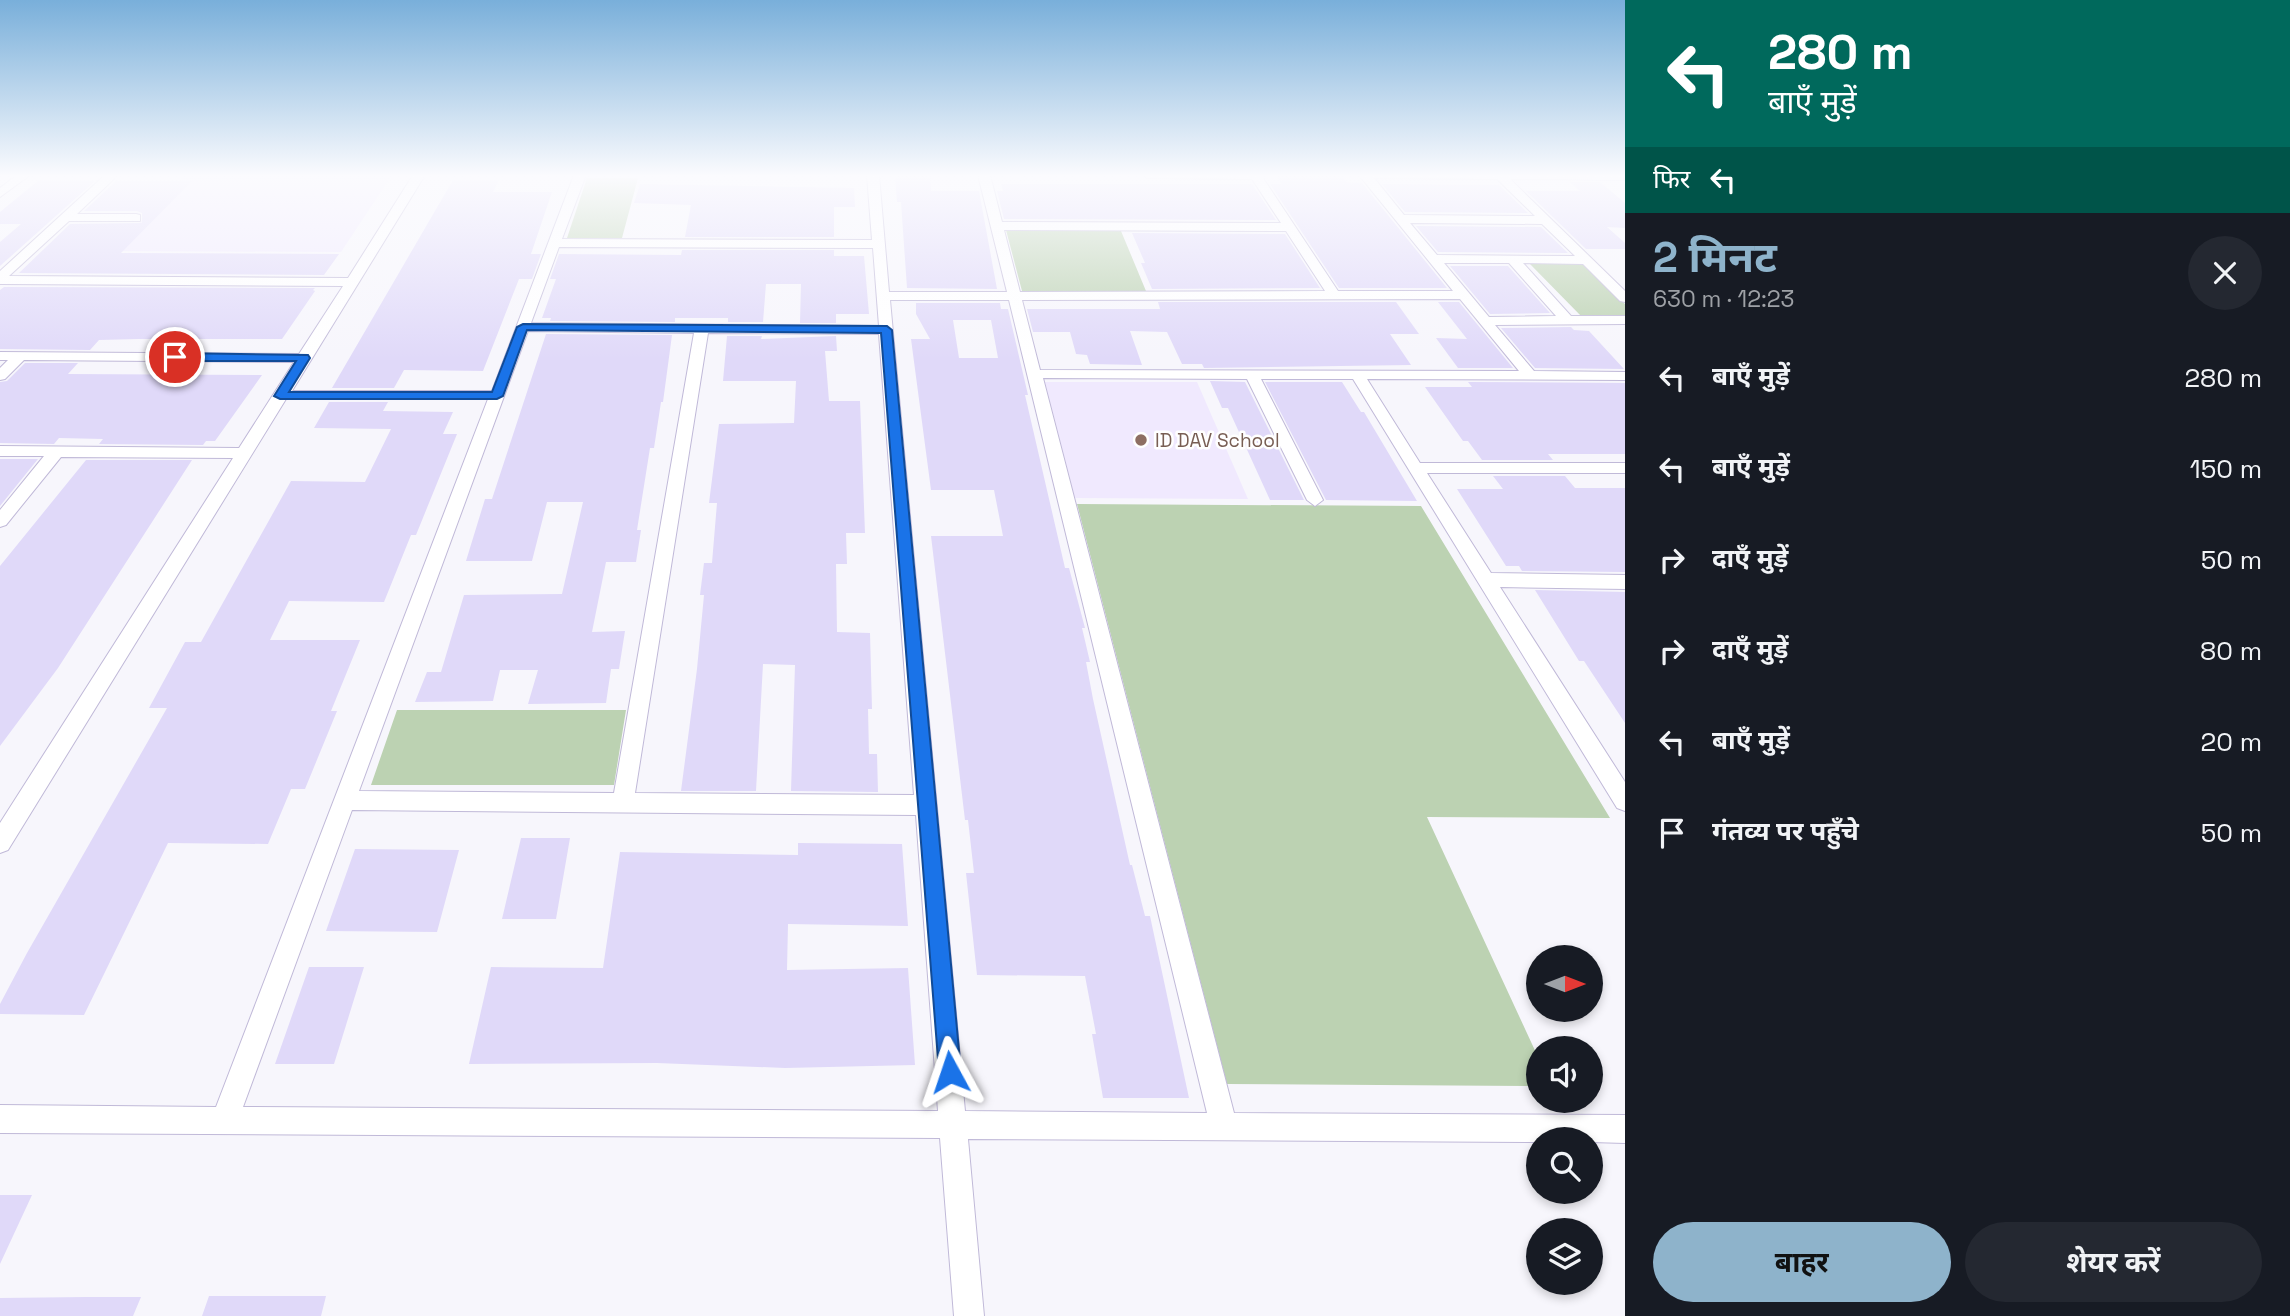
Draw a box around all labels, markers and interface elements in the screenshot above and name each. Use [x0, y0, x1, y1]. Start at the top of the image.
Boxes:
text: 280 m [1768, 21, 1913, 83]
icon: left [1653, 28, 1744, 119]
text: बाएँ मुड़ें [1768, 82, 1857, 122]
icon: left [1704, 161, 1742, 199]
text: फिर [1653, 162, 1690, 196]
text: 2 मिनट [1653, 231, 1777, 284]
button: close [2188, 236, 2262, 310]
text: 630 m · 12:23 [1653, 284, 1795, 314]
pin [145, 327, 205, 387]
icon: arrive [156, 338, 194, 376]
icon: left [1653, 359, 1691, 397]
text: बाएँ मुड़ें [1712, 359, 1790, 393]
text: 280 m [2184, 361, 2262, 395]
place label: ID DAV School [1155, 428, 1280, 453]
marker: ID DAV School [1133, 432, 1149, 448]
icon: left [1653, 450, 1691, 488]
text: बाएँ मुड़ें [1712, 450, 1790, 484]
text: 150 m [2190, 452, 2262, 486]
icon: right [1653, 541, 1691, 579]
text: दाएँ मुड़ें [1712, 541, 1788, 575]
text: 50 m [2201, 543, 2262, 577]
icon: right [1653, 632, 1691, 670]
text: दाएँ मुड़ें [1712, 632, 1788, 666]
text: 80 m [2200, 634, 2262, 668]
icon: left [1653, 723, 1691, 761]
text: बाएँ मुड़ें [1712, 723, 1790, 757]
text: 20 m [2201, 725, 2262, 759]
icon: arrive [1653, 814, 1691, 852]
text: गंतव्य पर पहुँचे [1712, 814, 1859, 848]
text: 50 m [2201, 816, 2262, 850]
north arrow [1526, 945, 1603, 1022]
map controls [1526, 945, 1603, 1295]
position arrow [913, 1035, 987, 1109]
button: sound [1526, 1036, 1603, 1113]
button: search [1526, 1127, 1603, 1204]
button: layers [1526, 1218, 1603, 1295]
button: बाहर [1653, 1222, 1951, 1302]
button: शेयर करें [1965, 1222, 2262, 1302]

